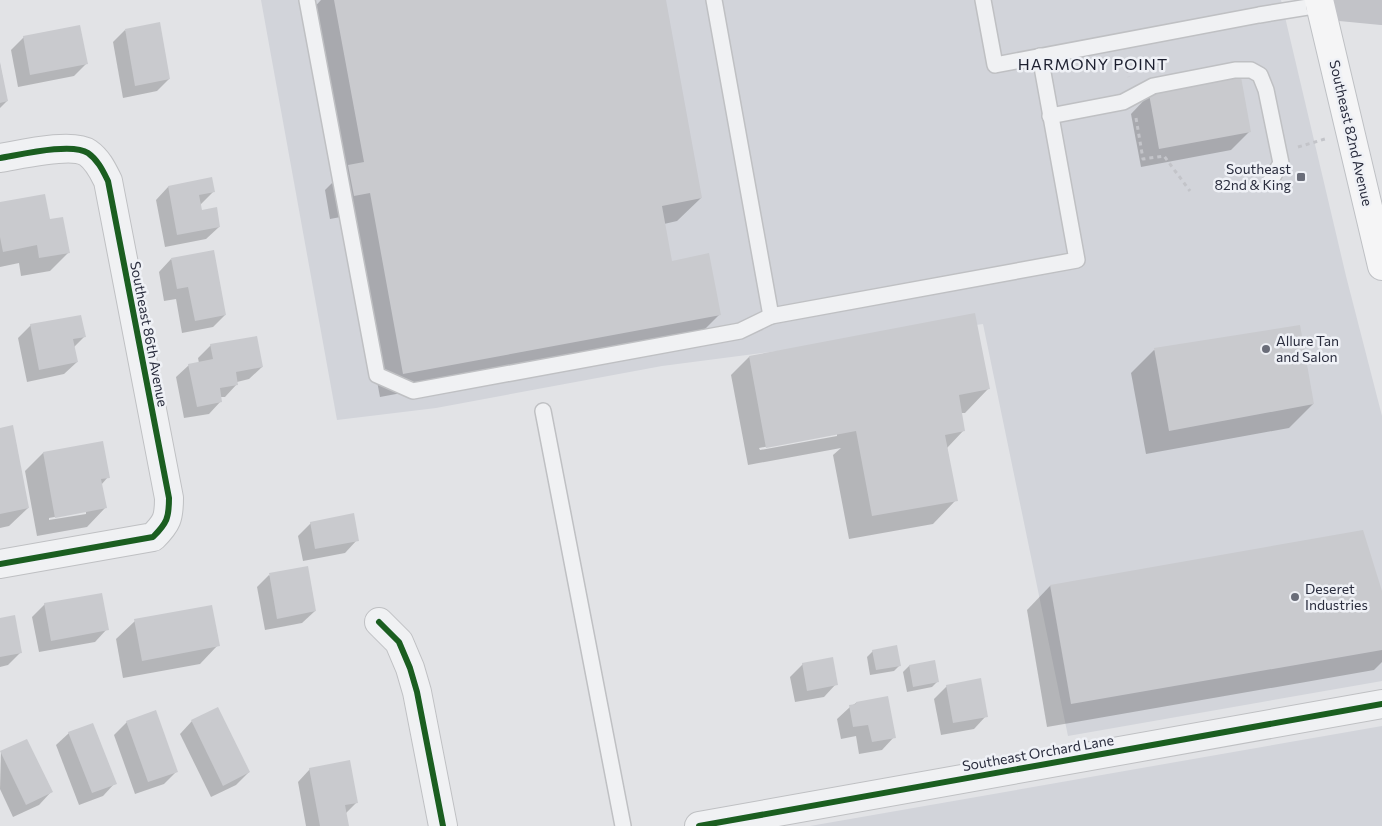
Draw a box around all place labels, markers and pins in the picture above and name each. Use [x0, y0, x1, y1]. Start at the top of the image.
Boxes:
place label: Southeast 82nd & King [1214, 160, 1291, 193]
marker: Southeast 82nd & King [1295, 171, 1307, 183]
place label: Allure Tan and Salon [1276, 332, 1339, 365]
marker: Allure Tan and Salon [1260, 343, 1272, 355]
place label: Deseret Industries [1305, 580, 1368, 613]
marker: Deseret Industries [1289, 591, 1301, 603]

